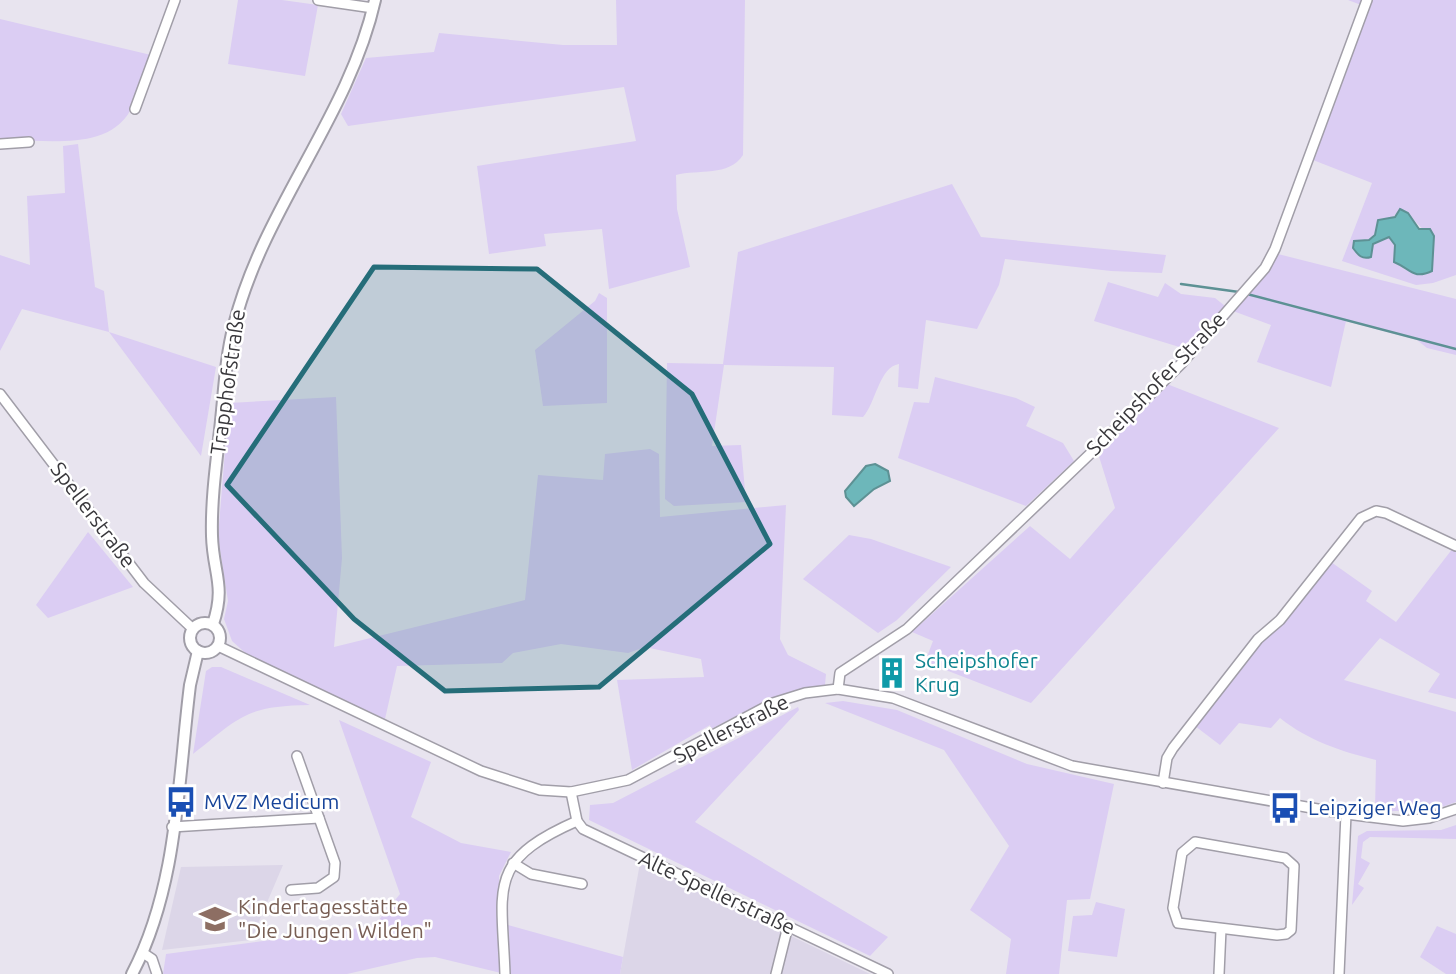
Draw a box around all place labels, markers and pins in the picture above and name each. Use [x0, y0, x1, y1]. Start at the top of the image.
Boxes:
place label: Scheipshofer Krug [915, 648, 1038, 696]
building icon: Scheipshofer Krug [875, 656, 909, 690]
bus stop icon: MVZ Medicum [164, 785, 198, 819]
place label: MVZ Medicum [204, 789, 339, 813]
bus stop icon: Leipziger Weg [1268, 791, 1302, 825]
place label: Leipziger Weg [1308, 795, 1442, 819]
place label: Kindertagesstätte "Die Jungen Wilden" [238, 894, 432, 942]
school or university icon: Kindertagesstätte "Die Jungen Wilden" [198, 902, 232, 936]

